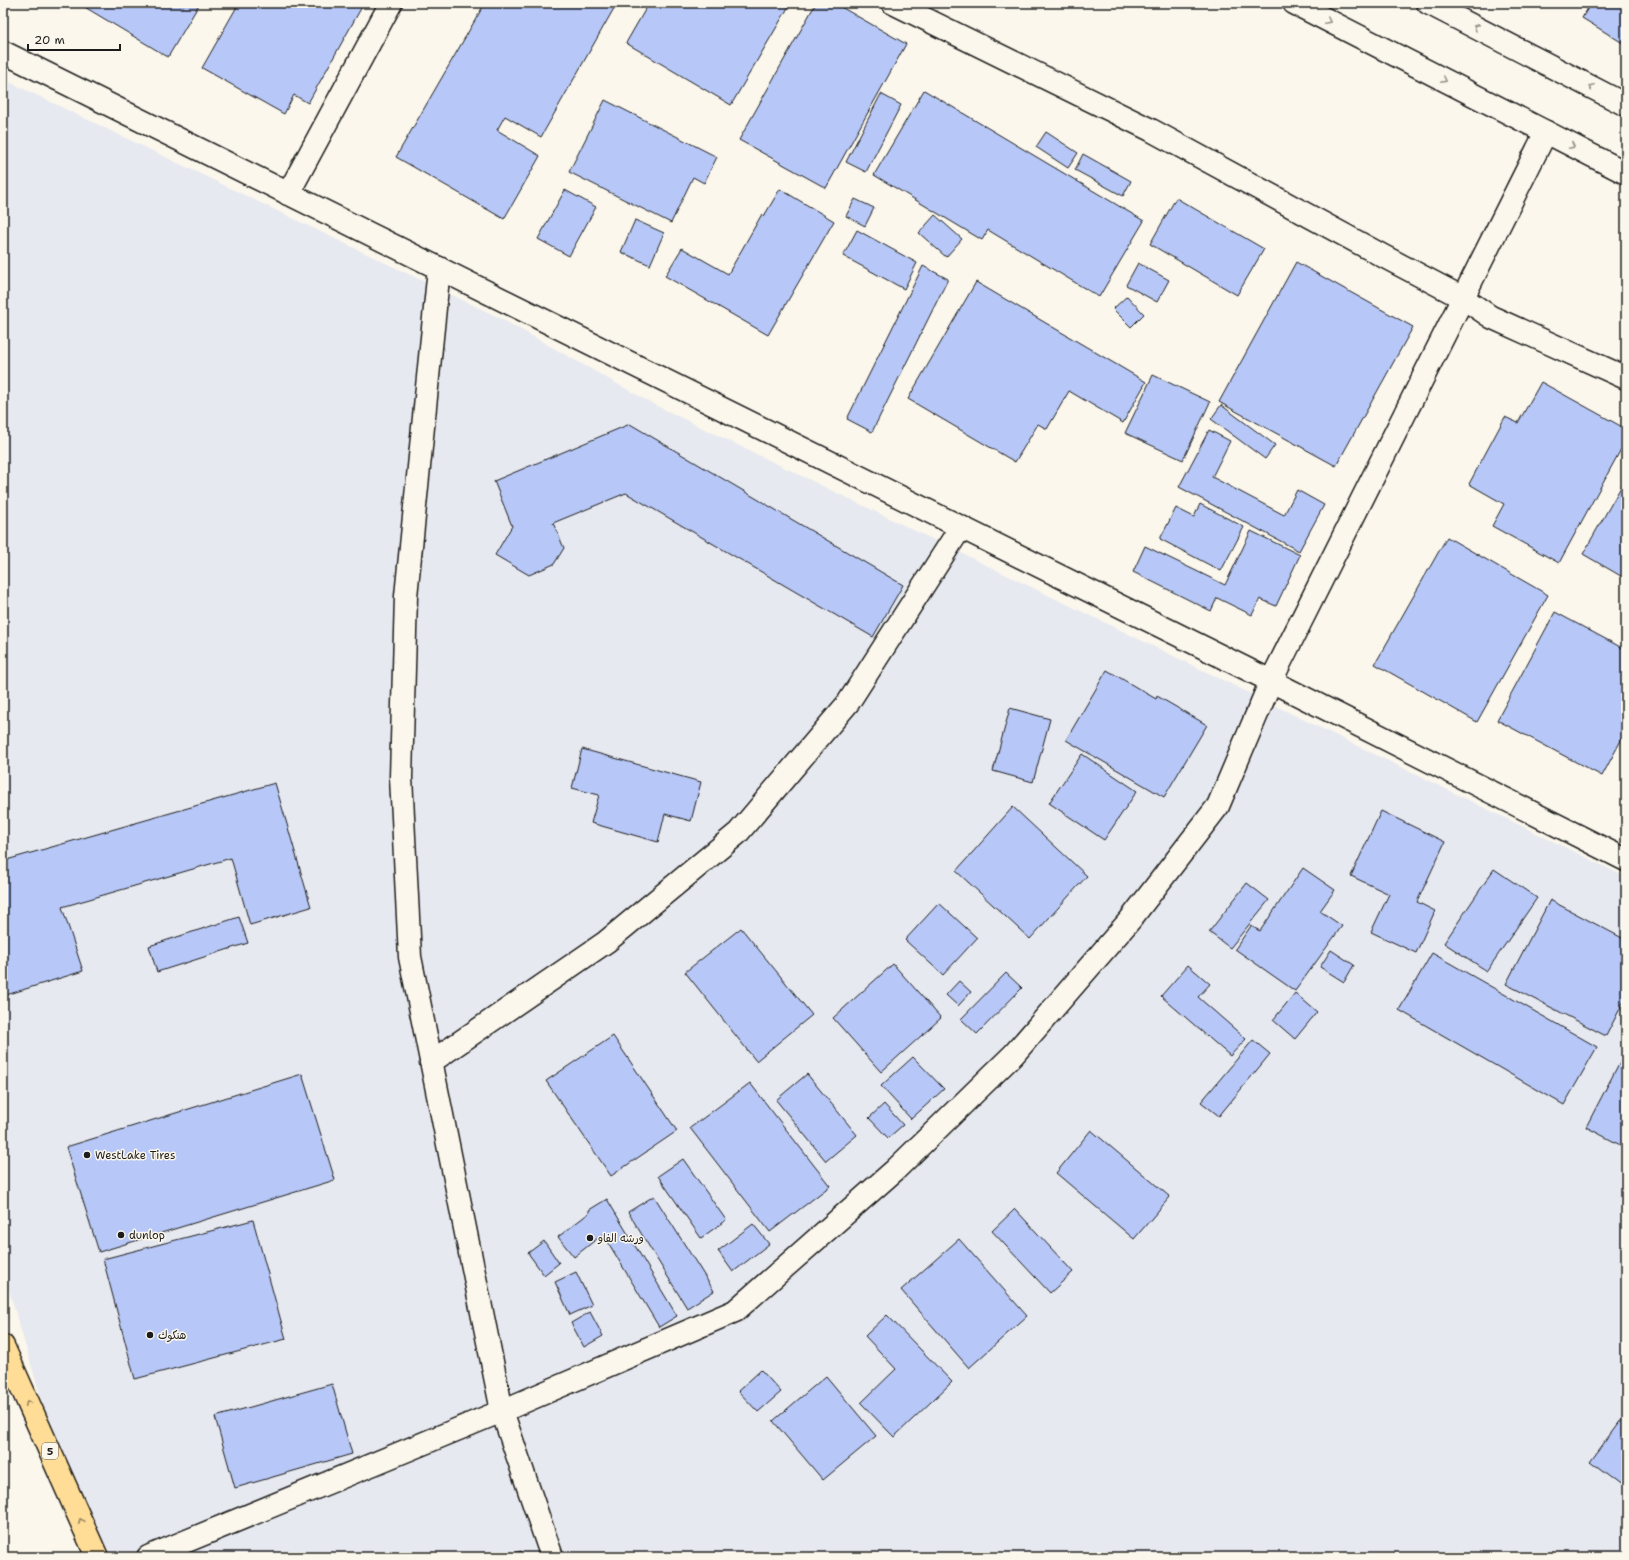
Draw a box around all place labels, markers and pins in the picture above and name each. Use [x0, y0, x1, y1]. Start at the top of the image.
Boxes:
place label: WestLake Tires [95, 1148, 175, 1163]
marker: WestLake Tires [82, 1150, 92, 1160]
place label: dunlop [129, 1228, 165, 1243]
marker: dunlop [116, 1230, 126, 1240]
place label: ورشه الفاو [597, 1231, 644, 1246]
marker: ورشه الفاو [585, 1233, 595, 1243]
place label: هنكوك [158, 1328, 186, 1343]
marker: هنكوك [145, 1330, 155, 1340]

